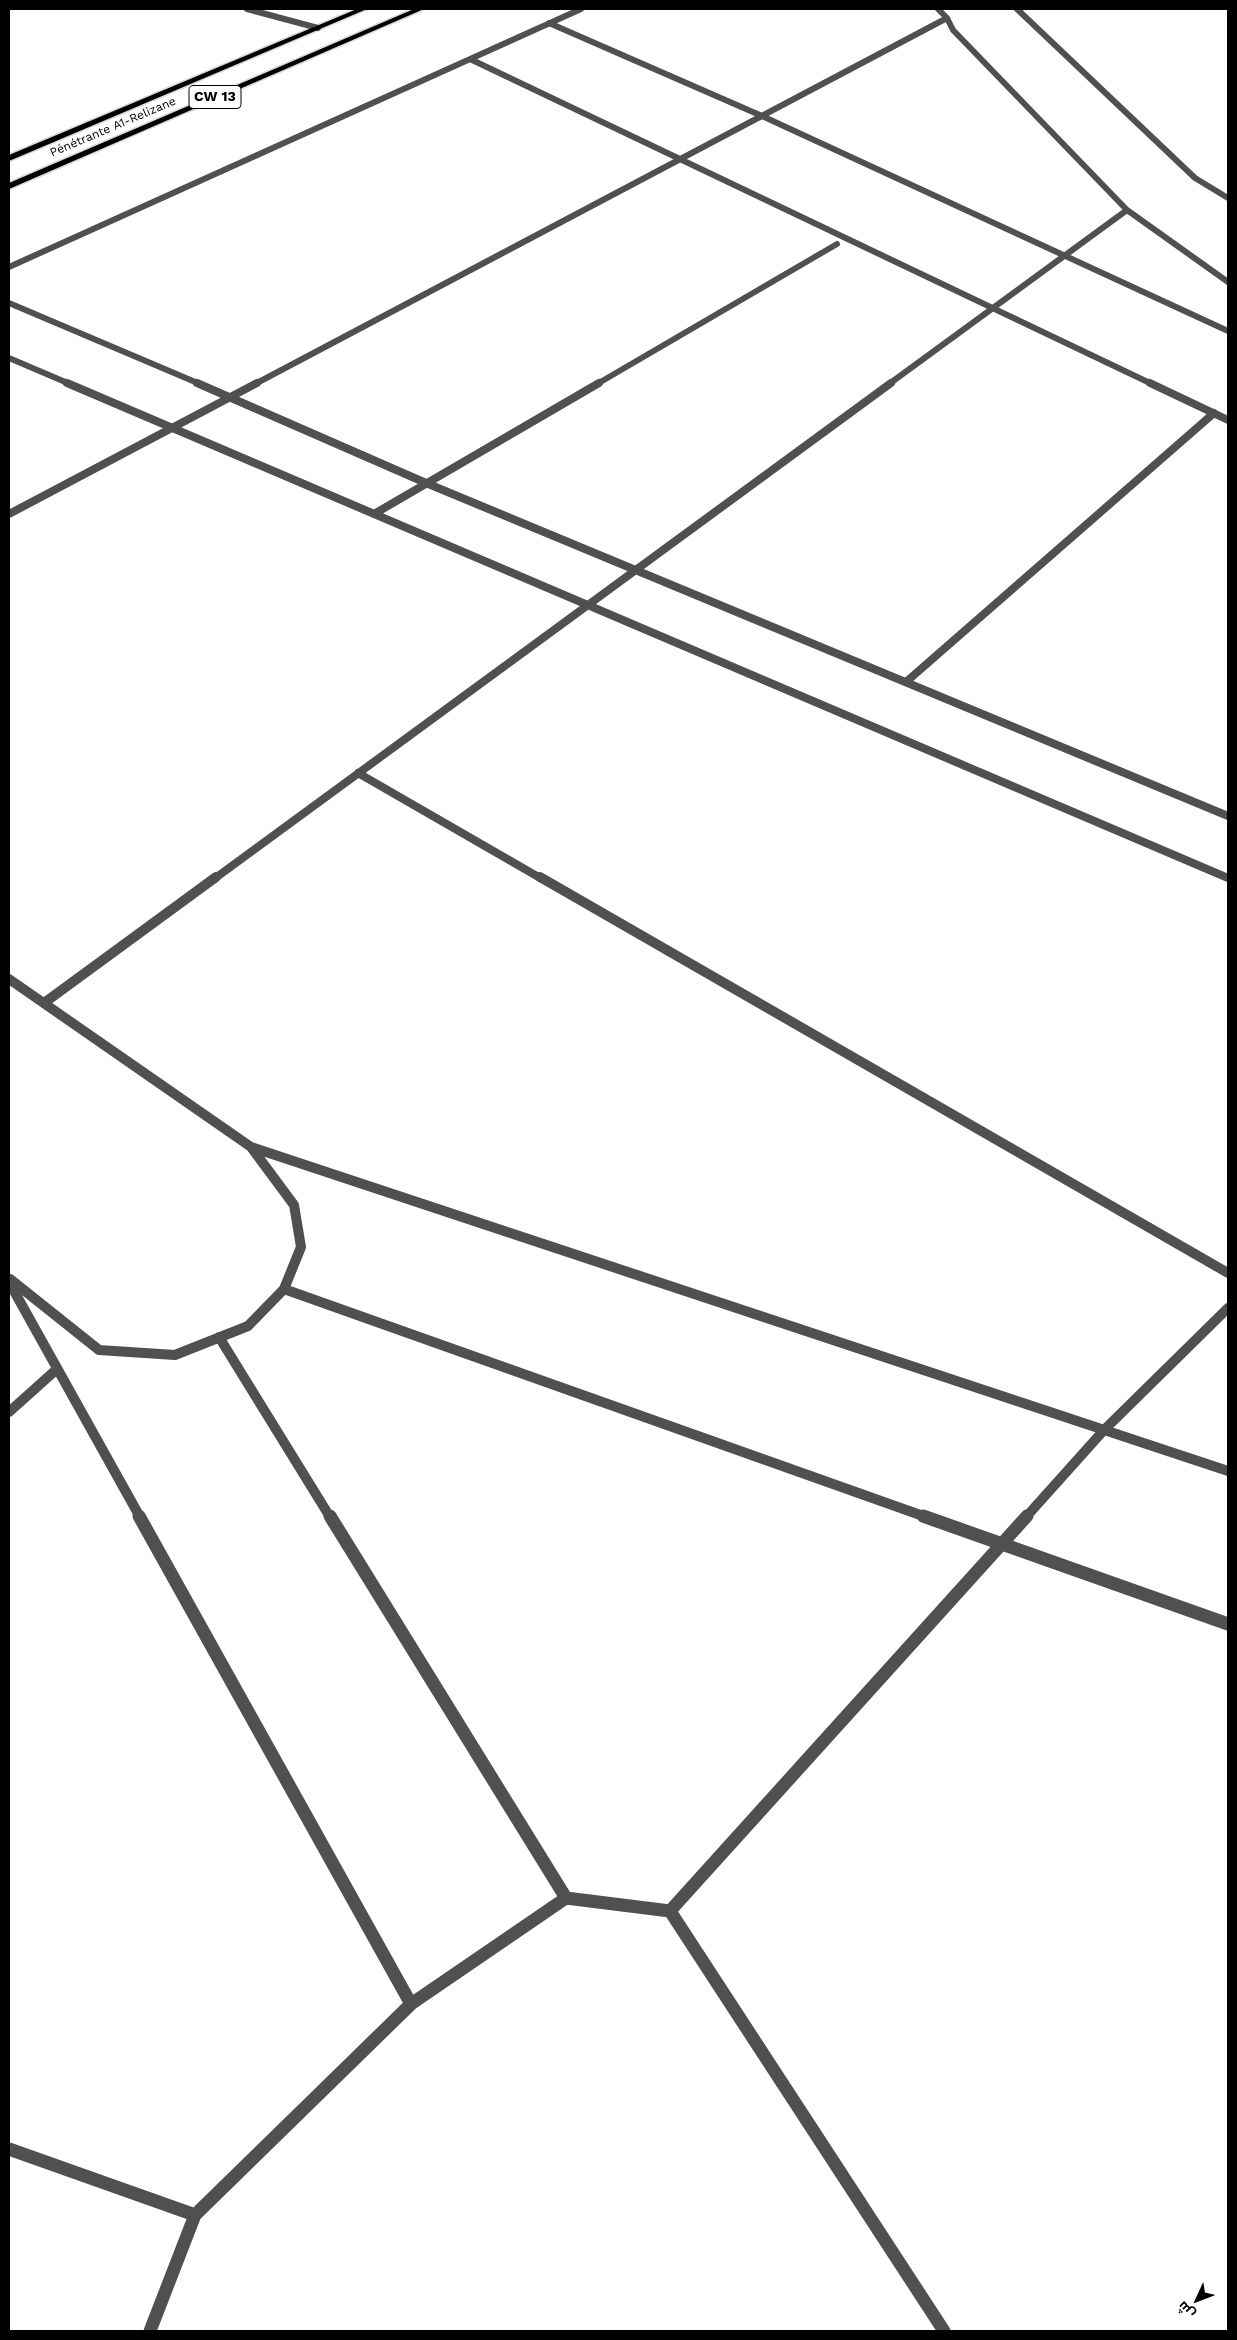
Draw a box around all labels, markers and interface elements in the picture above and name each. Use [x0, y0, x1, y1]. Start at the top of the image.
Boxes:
road number: CW 13 [189, 85, 241, 108]
street label: Pénétrante A1-Relizane [48, 94, 178, 160]
north arrow [1172, 2275, 1222, 2325]
text: ش [1174, 2298, 1198, 2322]

